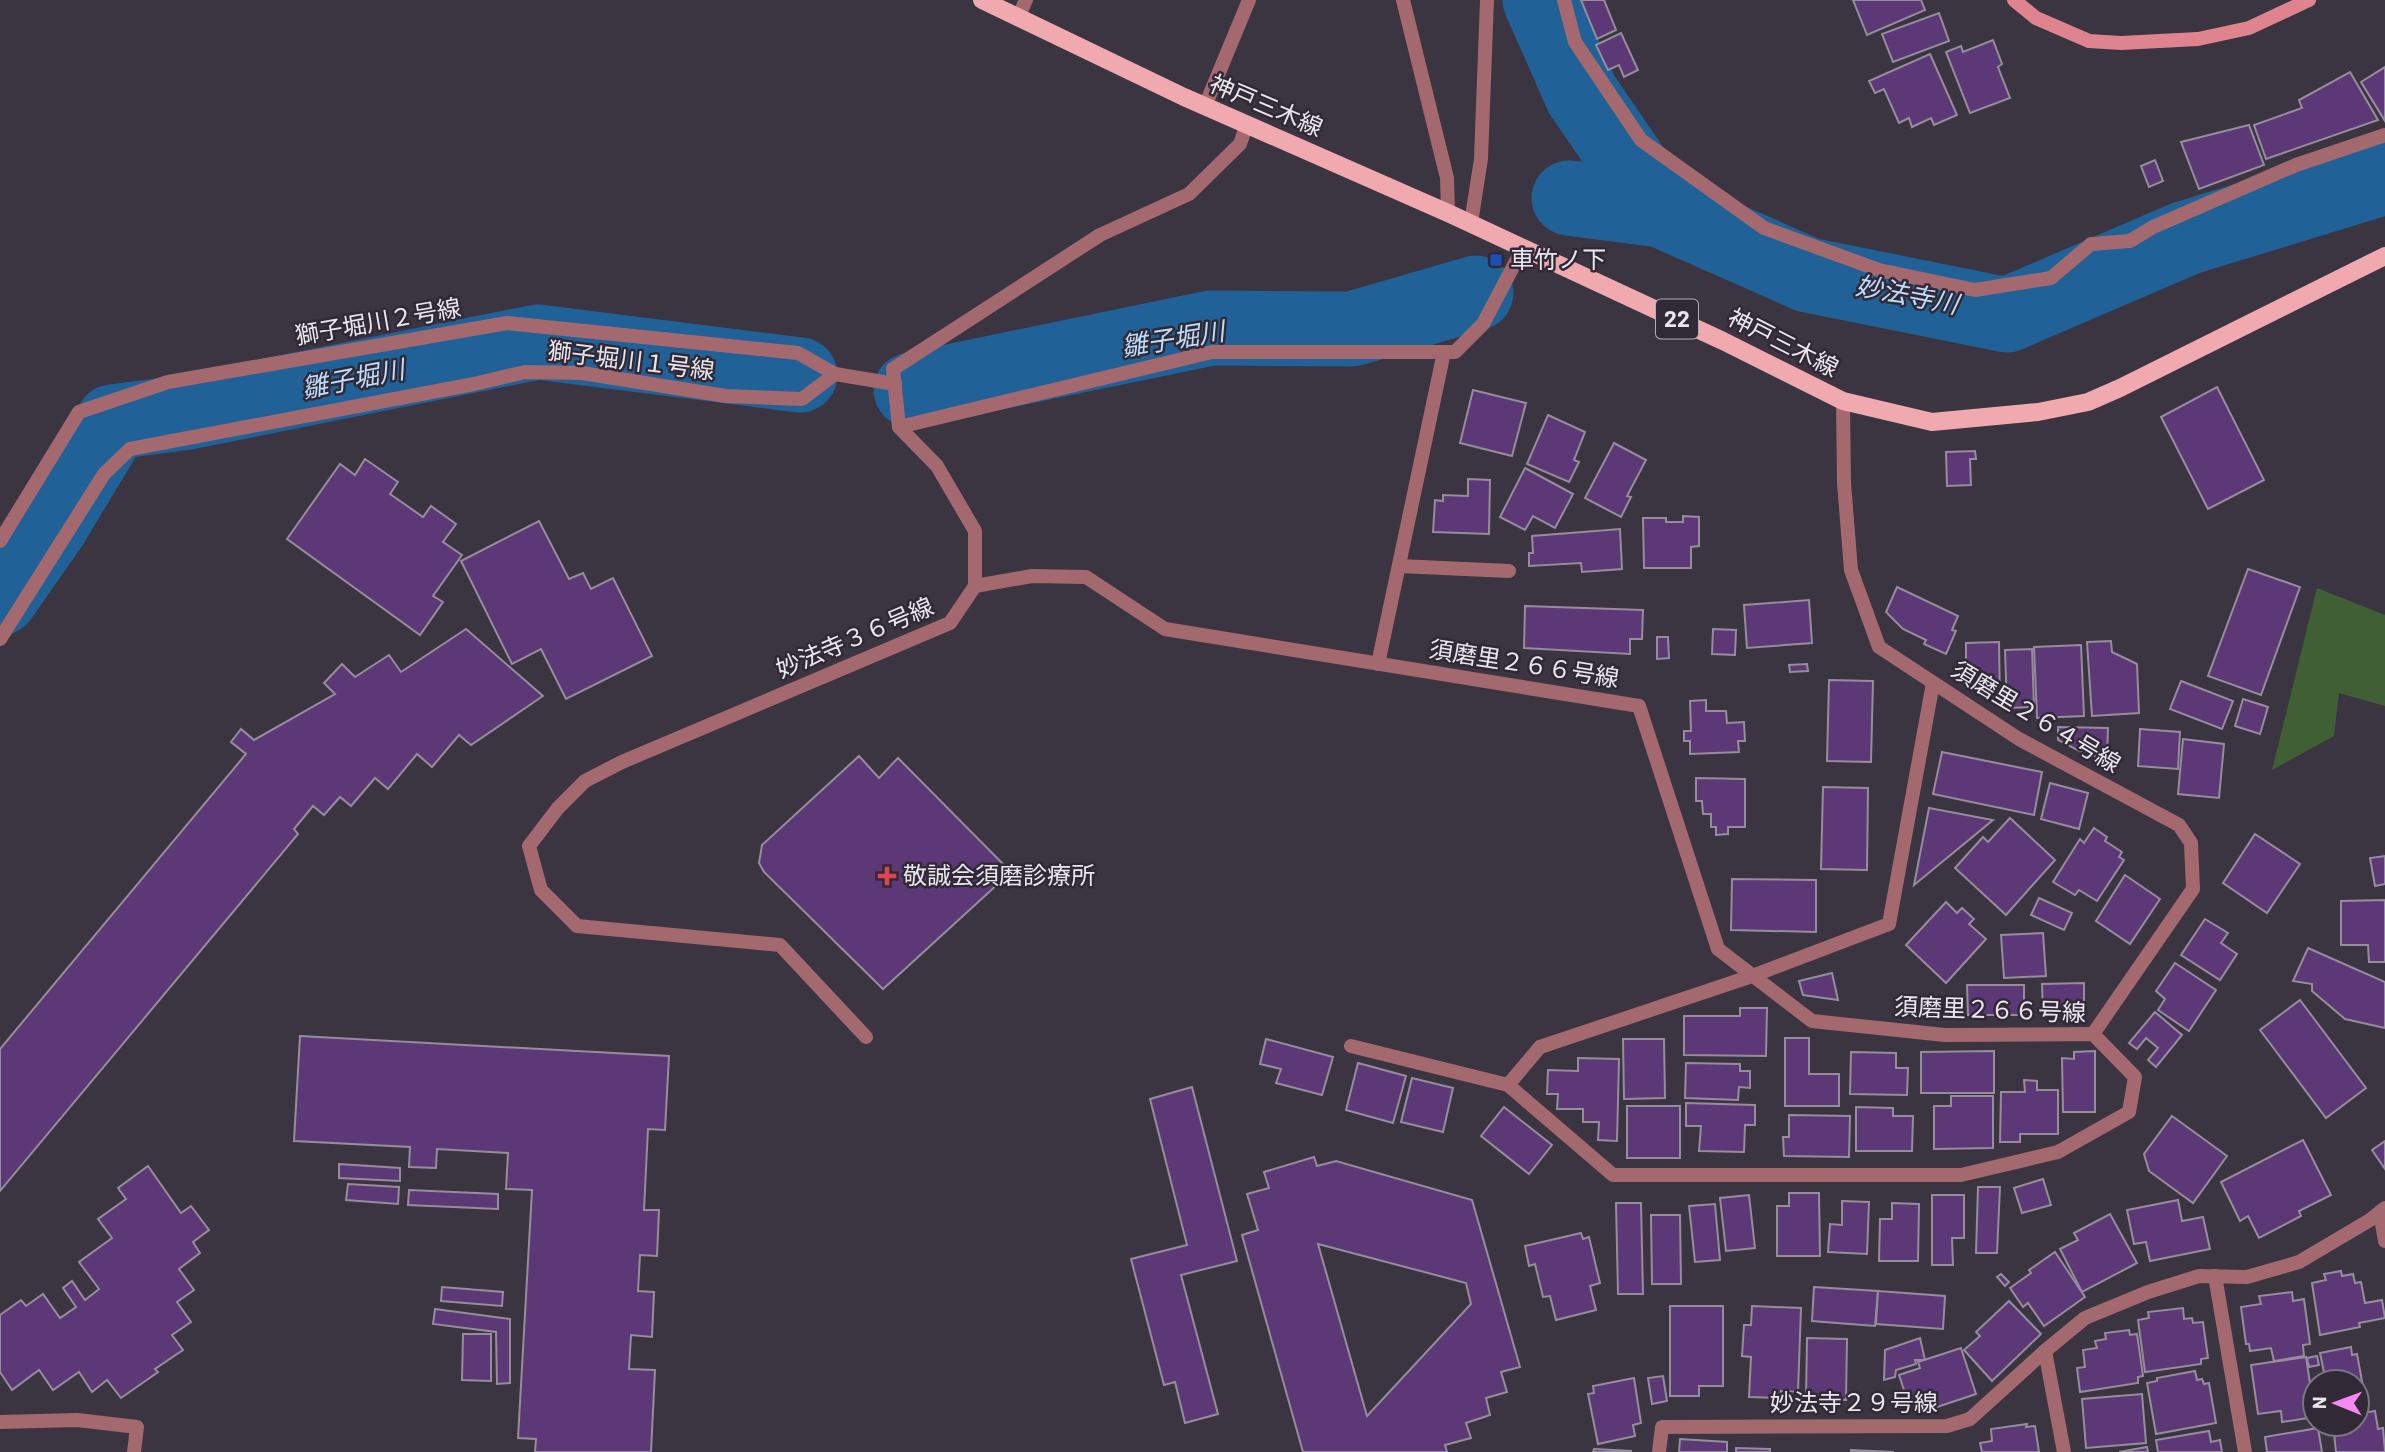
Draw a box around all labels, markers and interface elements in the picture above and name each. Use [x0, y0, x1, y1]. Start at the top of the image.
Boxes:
street label: 神戸三木線 [1206, 68, 1327, 141]
place label: 車竹ノ下 [1510, 244, 1606, 273]
marker: 車竹ノ下 [1488, 252, 1504, 268]
water label: 妙法寺川 [1853, 268, 1964, 319]
street label: 獅子堀川２号線 [292, 292, 463, 349]
road number: 22 [1656, 300, 1698, 338]
street label: 神戸三木線 [1724, 302, 1844, 382]
water label: 雛子堀川 [1119, 314, 1230, 361]
street label: 獅子堀川１号線 [546, 335, 716, 384]
water label: 雛子堀川 [299, 352, 410, 403]
street label: 妙法寺３６号線 [771, 590, 937, 683]
street label: 須磨里２６６号線 [1427, 633, 1621, 692]
street label: 須磨里２６４号線 [1947, 654, 2127, 778]
place label: 敬誠会須磨診療所 [903, 860, 1095, 889]
marker: 敬誠会須磨診療所 [877, 866, 897, 886]
street label: 須磨里２６６号線 [1894, 991, 2086, 1026]
north arrow [2301, 1368, 2371, 1438]
street label: 妙法寺２９号線 [1770, 1387, 1938, 1416]
text: N [2307, 1396, 2330, 1409]

